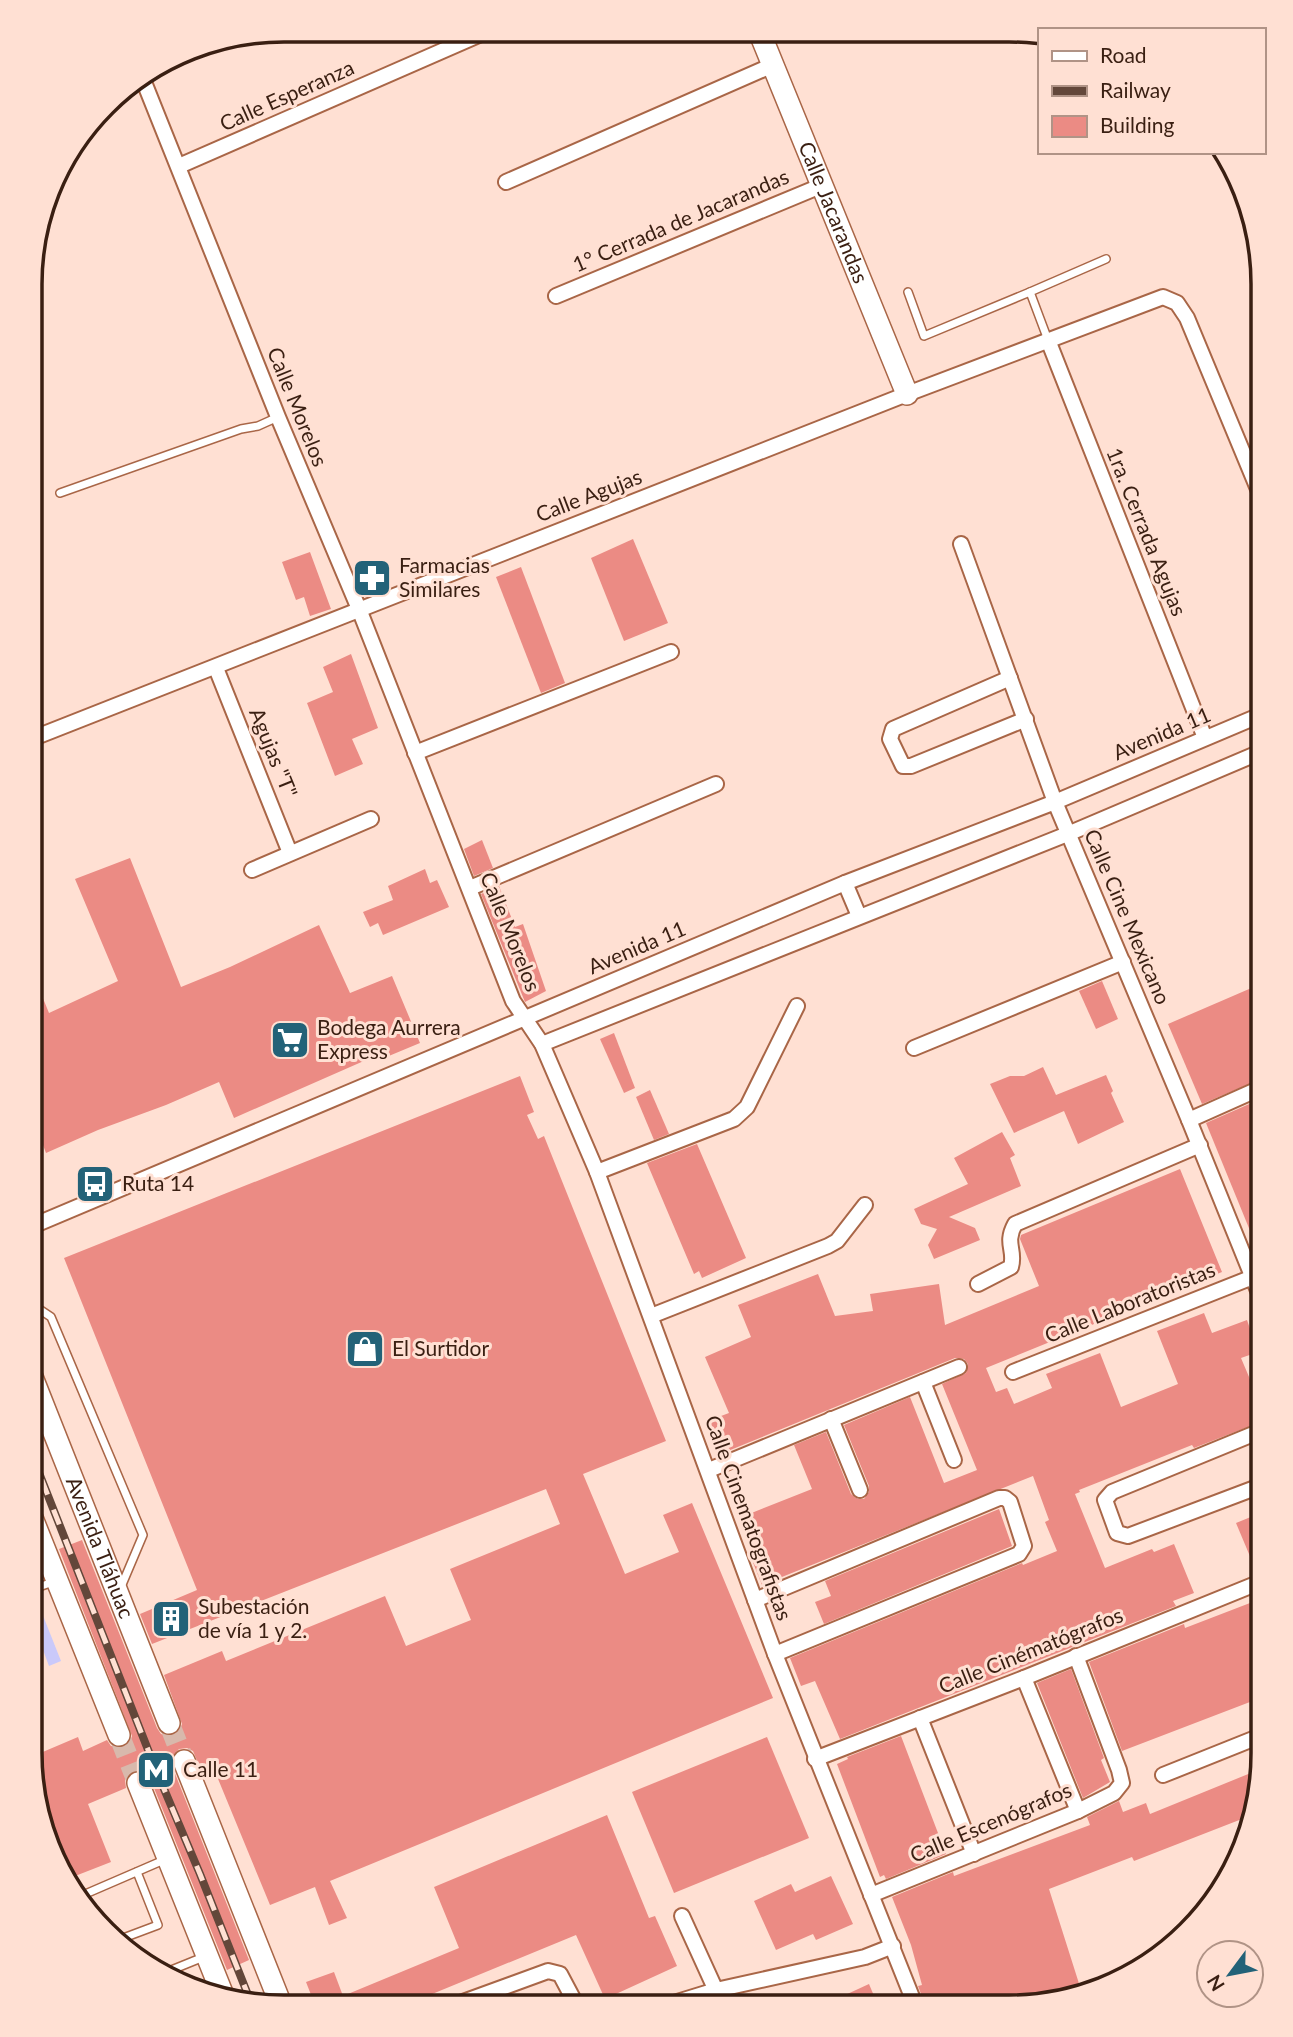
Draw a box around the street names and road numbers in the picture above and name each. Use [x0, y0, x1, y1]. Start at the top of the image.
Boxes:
street label: Calle Esperanza [215, 54, 357, 135]
street label: Calle Jacarandas [794, 137, 874, 286]
street label: 1° Cerrada de Jacarandas [569, 163, 792, 276]
street label: Calle Morelos [263, 343, 334, 470]
street label: 1ra. Cerrada Agujas [1102, 444, 1193, 619]
street label: Calle Agujas [532, 463, 645, 526]
street label: Avenida 11 [1109, 701, 1214, 764]
street label: Agujas "T" [245, 704, 304, 801]
street label: Calle Cine Mexicano [1080, 825, 1177, 1008]
street label: Calle Morelos [476, 868, 547, 995]
street label: Avenida 11 [584, 915, 689, 978]
street label: Calle Laboratoristas [1041, 1256, 1218, 1347]
street label: Calle Cinematografistas [701, 1412, 798, 1623]
street label: Avenida Tláhuac [62, 1473, 140, 1622]
street label: Calle Cinématógrafos [935, 1601, 1126, 1698]
street label: Calle Escenógrafos [906, 1776, 1075, 1867]

